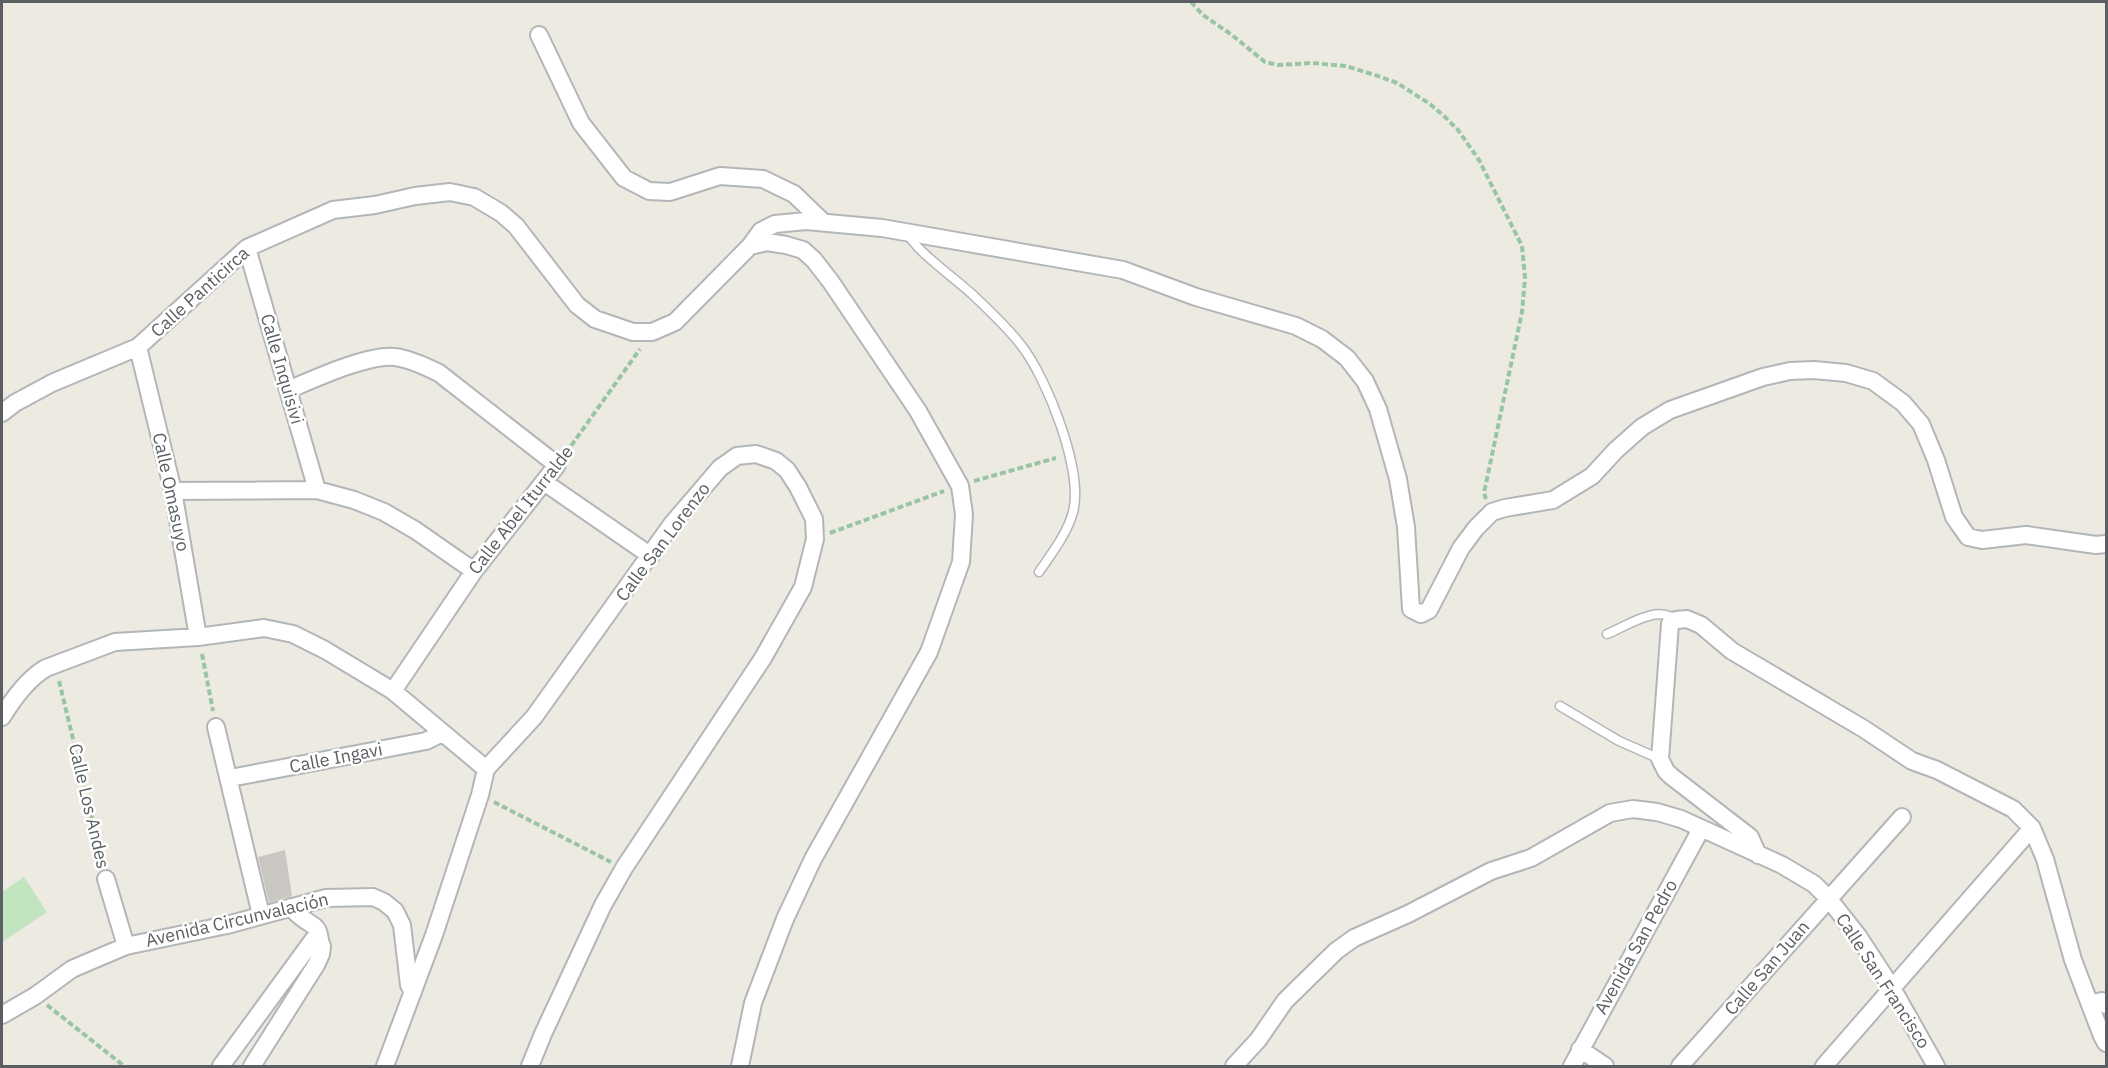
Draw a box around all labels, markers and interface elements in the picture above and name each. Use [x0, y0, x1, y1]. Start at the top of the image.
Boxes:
street label: Calle Panticirca [146, 241, 254, 342]
street label: Calle Inquisivi [256, 311, 309, 427]
street label: Calle Omasuyo [148, 430, 195, 553]
street label: Calle Abel Iturralde [463, 441, 578, 579]
street label: Calle San Lorenzo [610, 478, 715, 606]
street label: Calle Ingavi [287, 737, 384, 778]
street label: Calle Los Andes [64, 741, 115, 871]
street label: Avenida San Pedro [1589, 875, 1682, 1018]
street label: Avenida Circunvalación [143, 887, 331, 952]
street label: Calle San Francisco [1831, 909, 1936, 1053]
street label: Calle San Juan [1719, 915, 1814, 1020]

